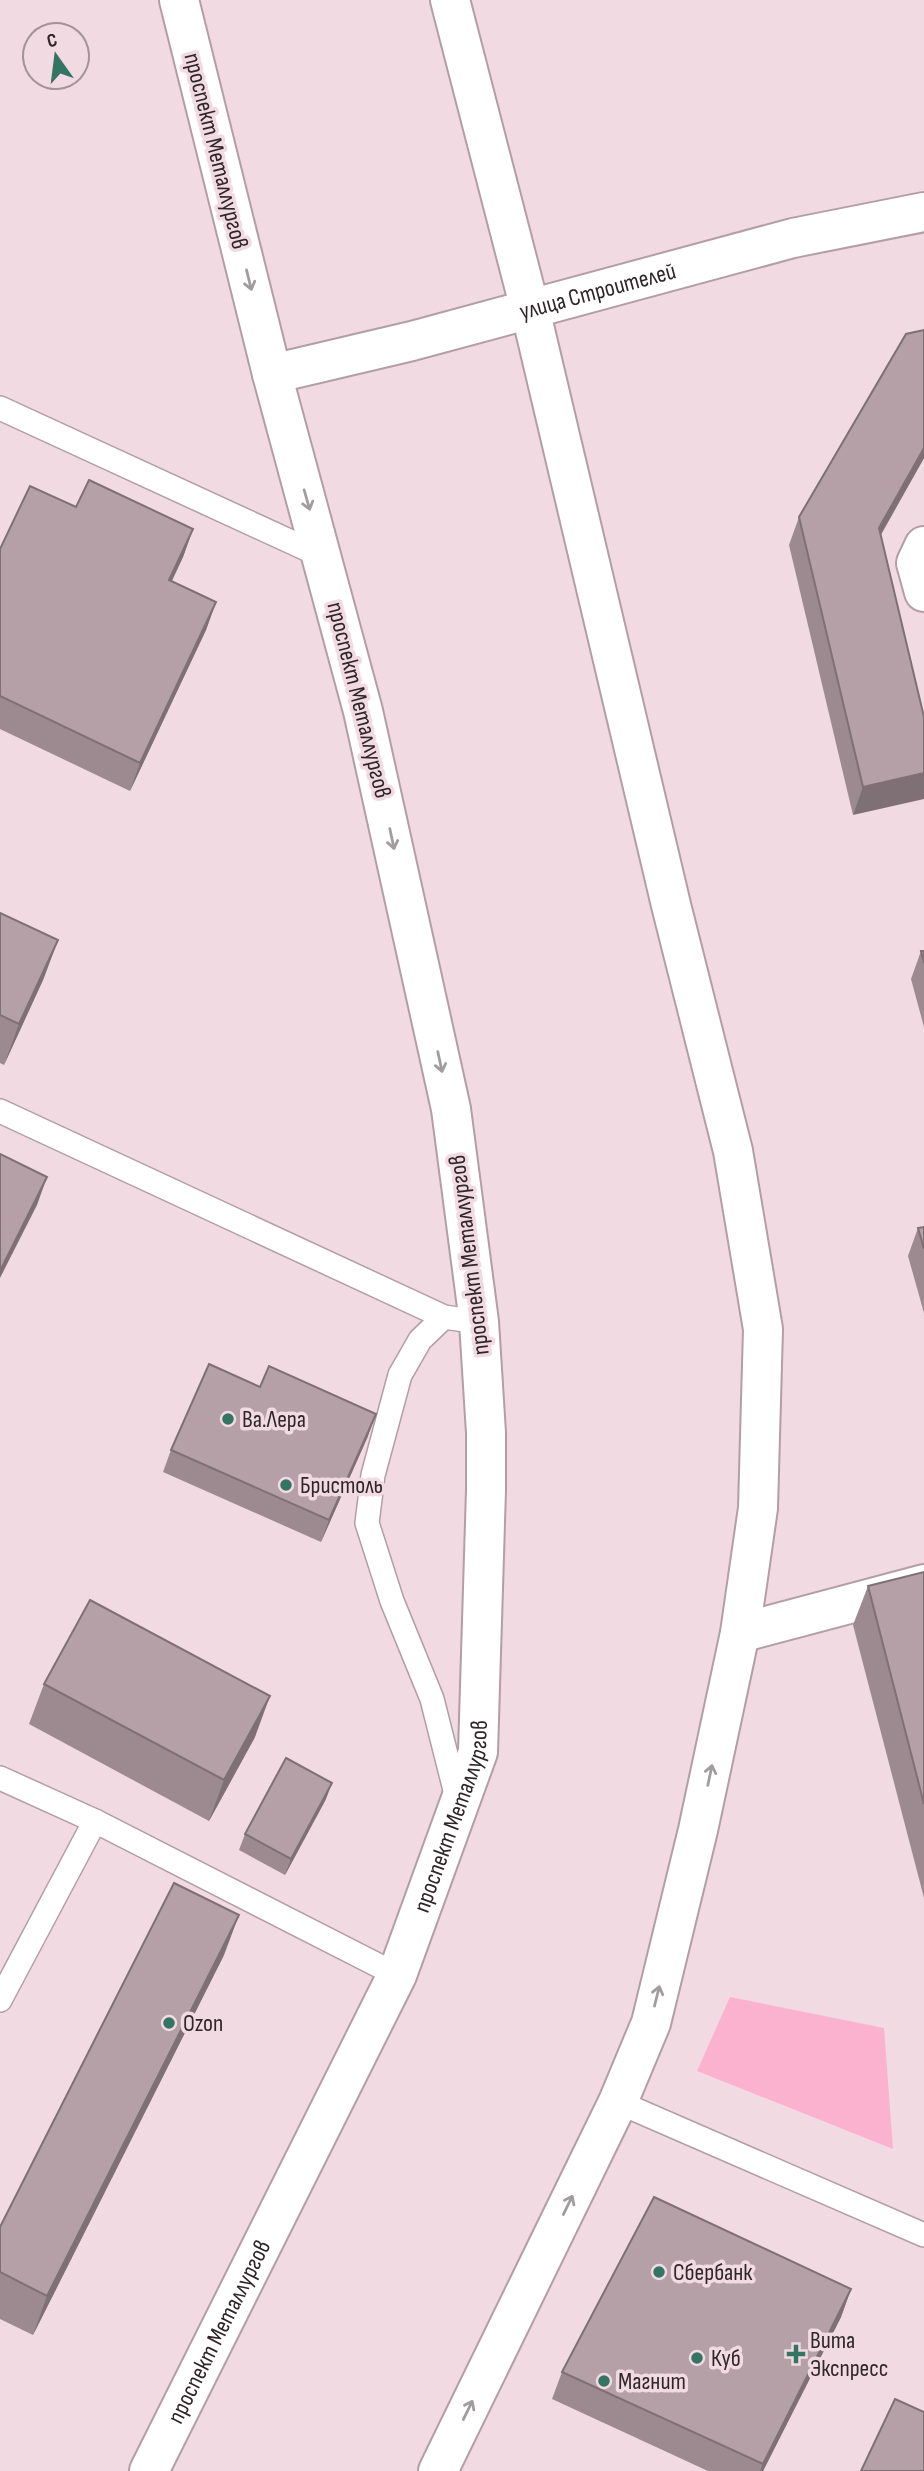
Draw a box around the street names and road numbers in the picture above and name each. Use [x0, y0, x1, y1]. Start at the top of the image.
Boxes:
street label: проспект Металлургов [178, 50, 254, 252]
street label: улица Строителей [516, 256, 679, 326]
street label: проспект Металлургов [321, 599, 397, 801]
street label: проспект Металлургов [442, 1153, 496, 1357]
street label: проспект Металлургов [406, 1720, 493, 1916]
street label: проспект Металлургов [161, 2235, 277, 2428]

